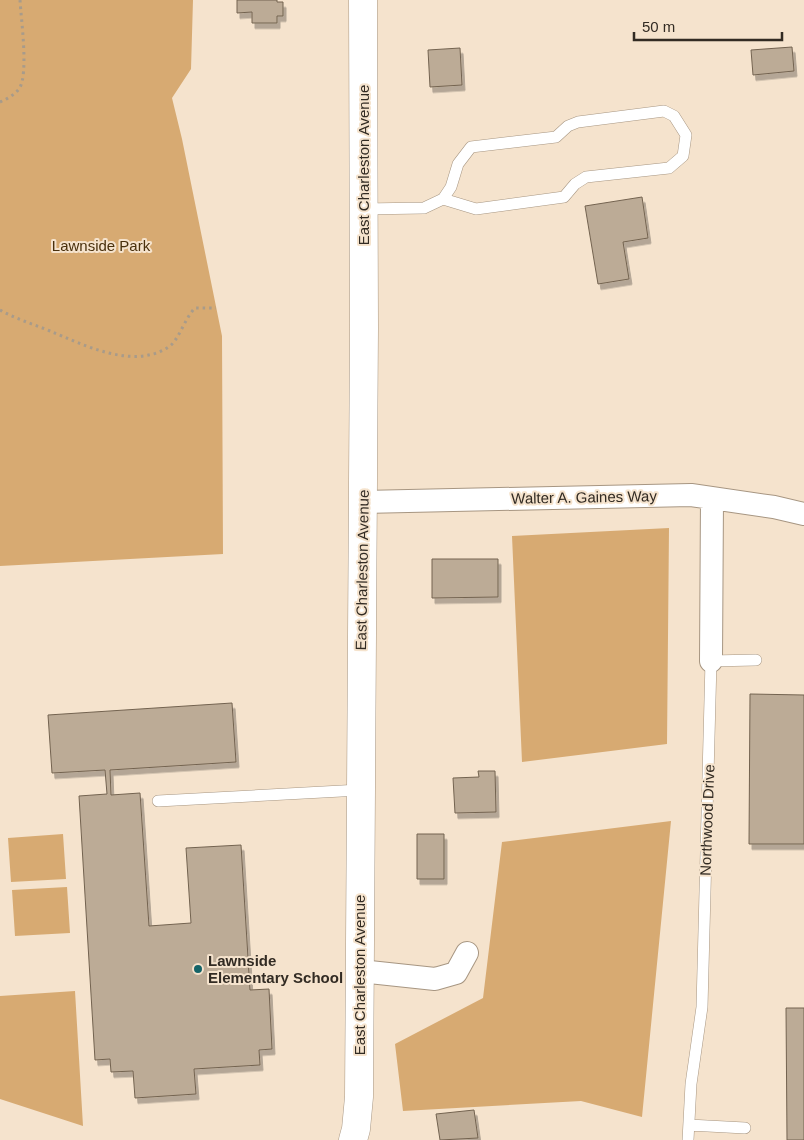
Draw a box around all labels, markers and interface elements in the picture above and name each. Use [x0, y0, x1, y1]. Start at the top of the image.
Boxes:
scale bar [634, 10, 782, 42]
text: 50 m [642, 18, 675, 35]
street label: East Charleston Avenue [355, 85, 372, 245]
park label: Lawnside Park [52, 237, 151, 254]
street label: Walter A. Gaines Way [511, 487, 657, 507]
street label: East Charleston Avenue [352, 490, 372, 650]
street label: Northwood Drive [697, 764, 717, 876]
street label: East Charleston Avenue [351, 895, 368, 1055]
place label: Lawnside Elementary School [208, 952, 343, 986]
marker: Lawnside Elementary School [192, 963, 204, 975]

